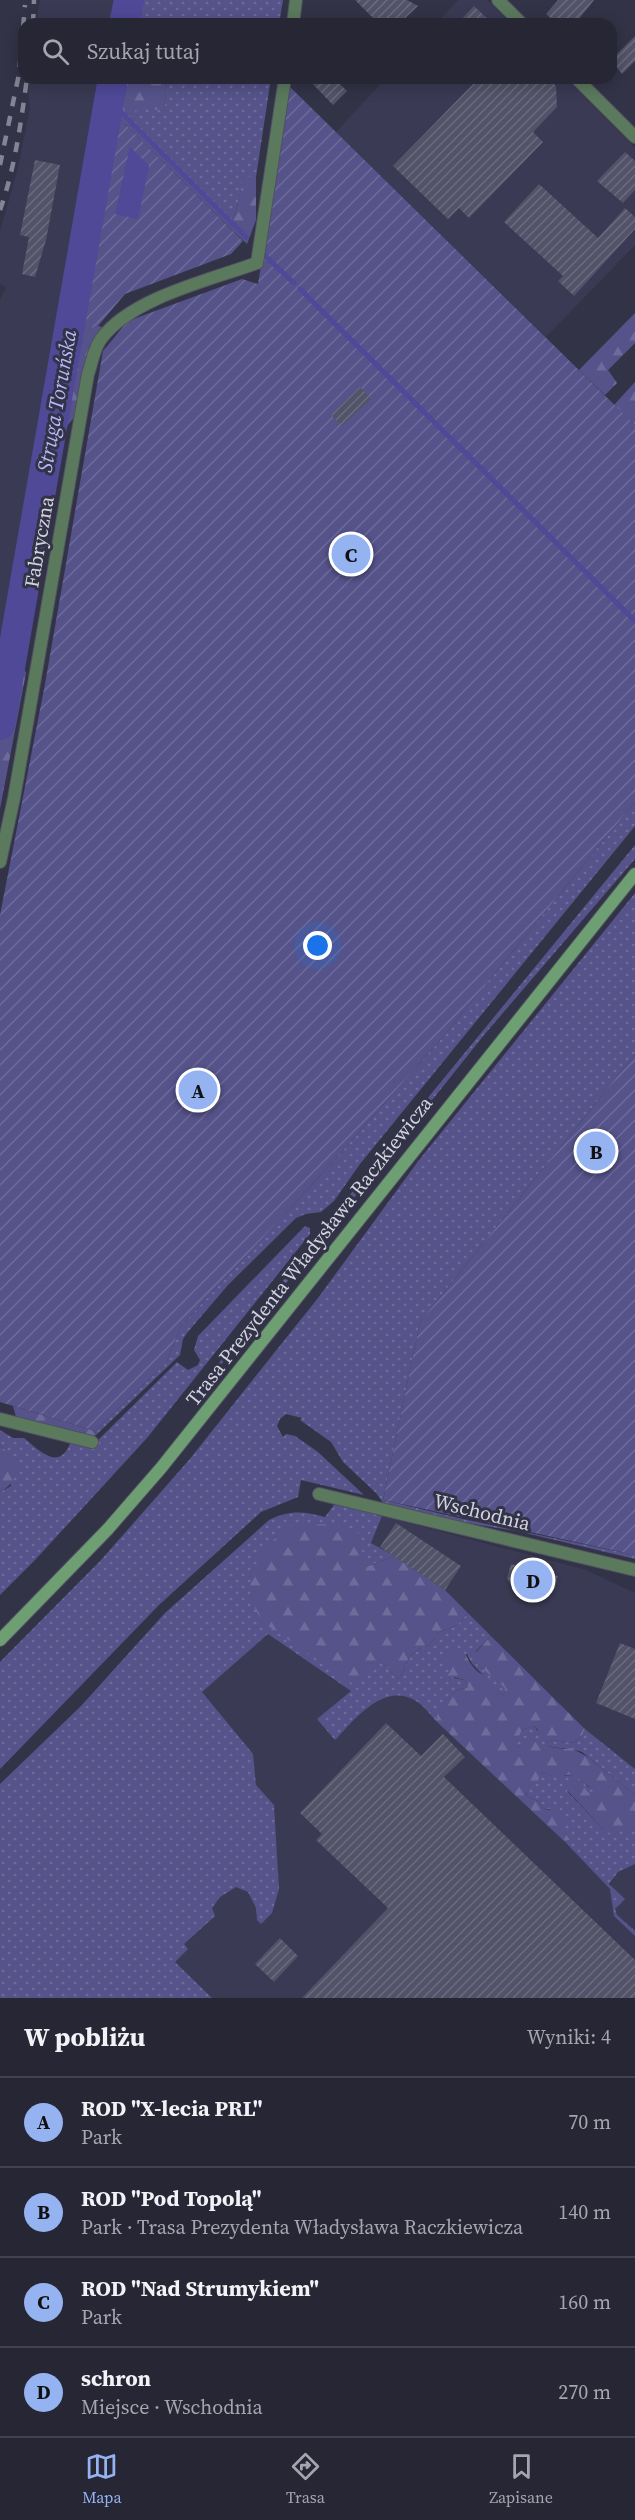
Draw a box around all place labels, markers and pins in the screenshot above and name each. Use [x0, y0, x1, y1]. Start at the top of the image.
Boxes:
pin: C [332, 532, 370, 576]
pin: A [178, 1068, 218, 1112]
pin: B [576, 1128, 616, 1174]
pin: D [514, 1558, 552, 1602]

